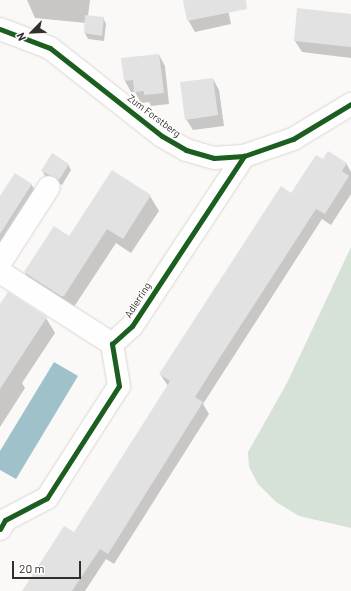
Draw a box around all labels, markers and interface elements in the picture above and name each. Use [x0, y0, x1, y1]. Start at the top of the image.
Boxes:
north arrow [12, 12, 52, 52]
text: N [13, 31, 28, 43]
street label: Zum Forstberg [125, 92, 183, 140]
street label: Adlerring [122, 280, 154, 320]
scale bar [14, 553, 83, 579]
text: 20 m [19, 561, 45, 575]

